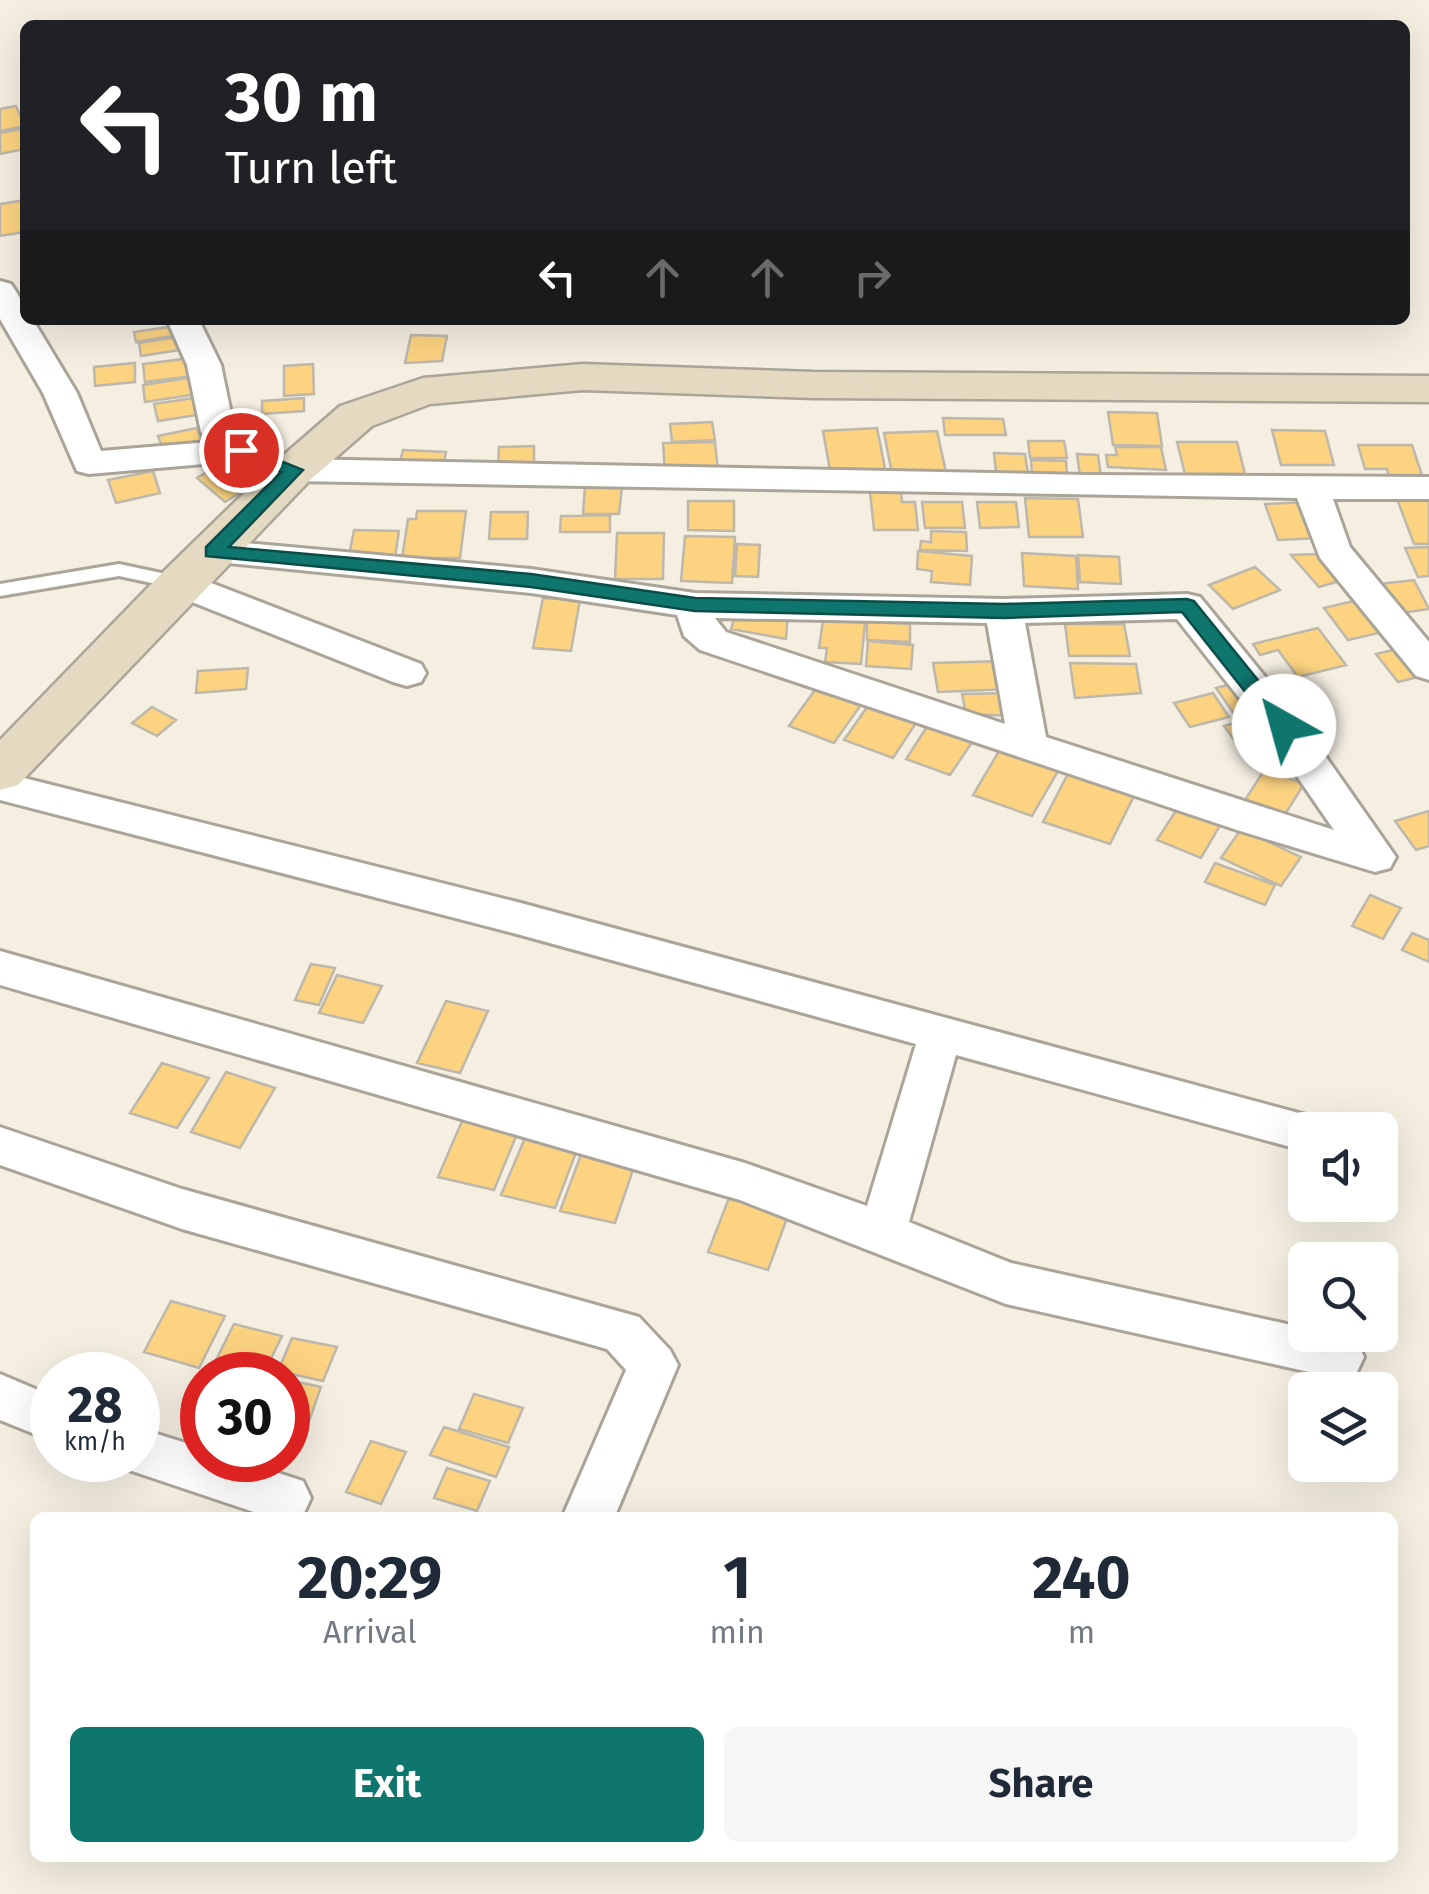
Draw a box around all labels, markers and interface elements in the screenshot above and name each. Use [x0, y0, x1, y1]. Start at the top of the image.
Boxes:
text: 30 m [225, 56, 378, 140]
icon: left [60, 60, 190, 190]
text: Turn left [225, 141, 397, 195]
icon: left [530, 250, 585, 305]
icon: ahead [635, 250, 690, 305]
icon: ahead [740, 250, 795, 305]
icon: right [845, 250, 900, 305]
pin [199, 408, 284, 493]
icon: arrive [214, 423, 269, 478]
position arrow [1232, 674, 1336, 778]
map controls [1288, 1112, 1398, 1482]
button: sound [1288, 1112, 1398, 1222]
button: search [1288, 1242, 1398, 1352]
speed limit sign: 30 [180, 1352, 310, 1482]
button: layers [1288, 1372, 1398, 1482]
text: 28 [68, 1375, 122, 1435]
text: km/h [64, 1427, 126, 1457]
text: 20:29 [297, 1542, 442, 1614]
text: 1 [723, 1542, 751, 1614]
text: 240 [1032, 1542, 1130, 1614]
text: Arrival [323, 1613, 417, 1651]
text: min [710, 1613, 765, 1651]
text: m [1068, 1613, 1095, 1651]
button: Exit [70, 1727, 704, 1842]
button: Share [724, 1727, 1358, 1842]

